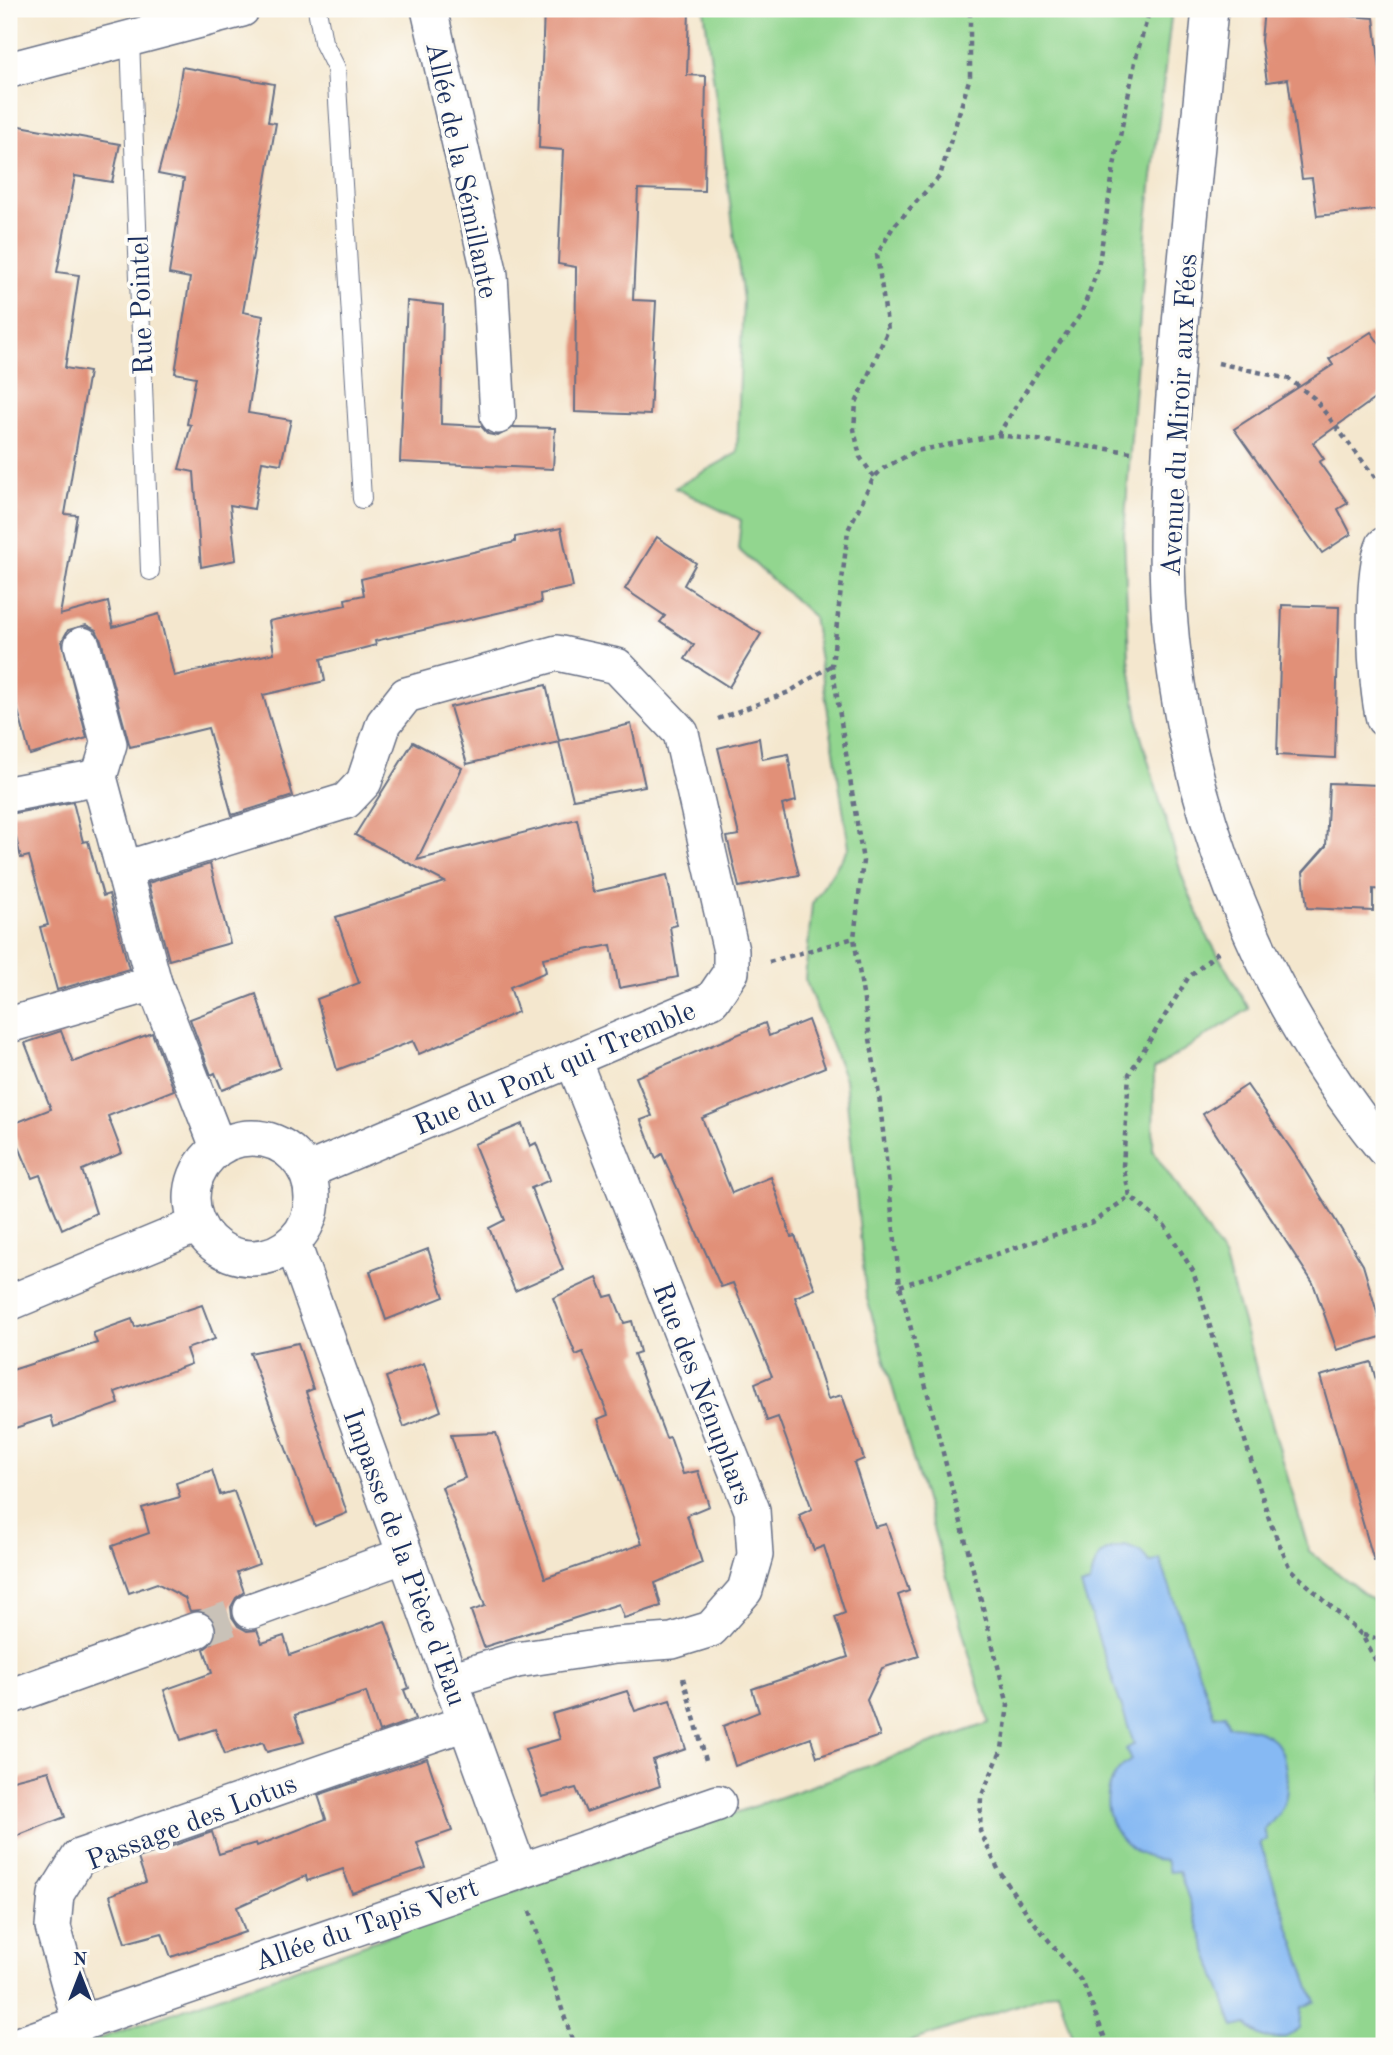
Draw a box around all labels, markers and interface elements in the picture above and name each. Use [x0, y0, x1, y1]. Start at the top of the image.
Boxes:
street label: Allée de la Sémillante [419, 40, 501, 301]
street label: Rue Pointel [127, 234, 159, 375]
street label: Avenue du Miroir aux Fées [1159, 253, 1203, 577]
street label: Rue du Pont qui Tremble [410, 998, 700, 1142]
street label: Rue des Nénuphars [646, 1279, 756, 1509]
street label: Impasse de la Pièce d'Eau [336, 1406, 470, 1710]
street label: Passage des Lotus [83, 1771, 301, 1877]
street label: Allée du Tapis Vert [251, 1874, 483, 1977]
north arrow [46, 1940, 116, 2010]
text: N [73, 1951, 88, 1970]

